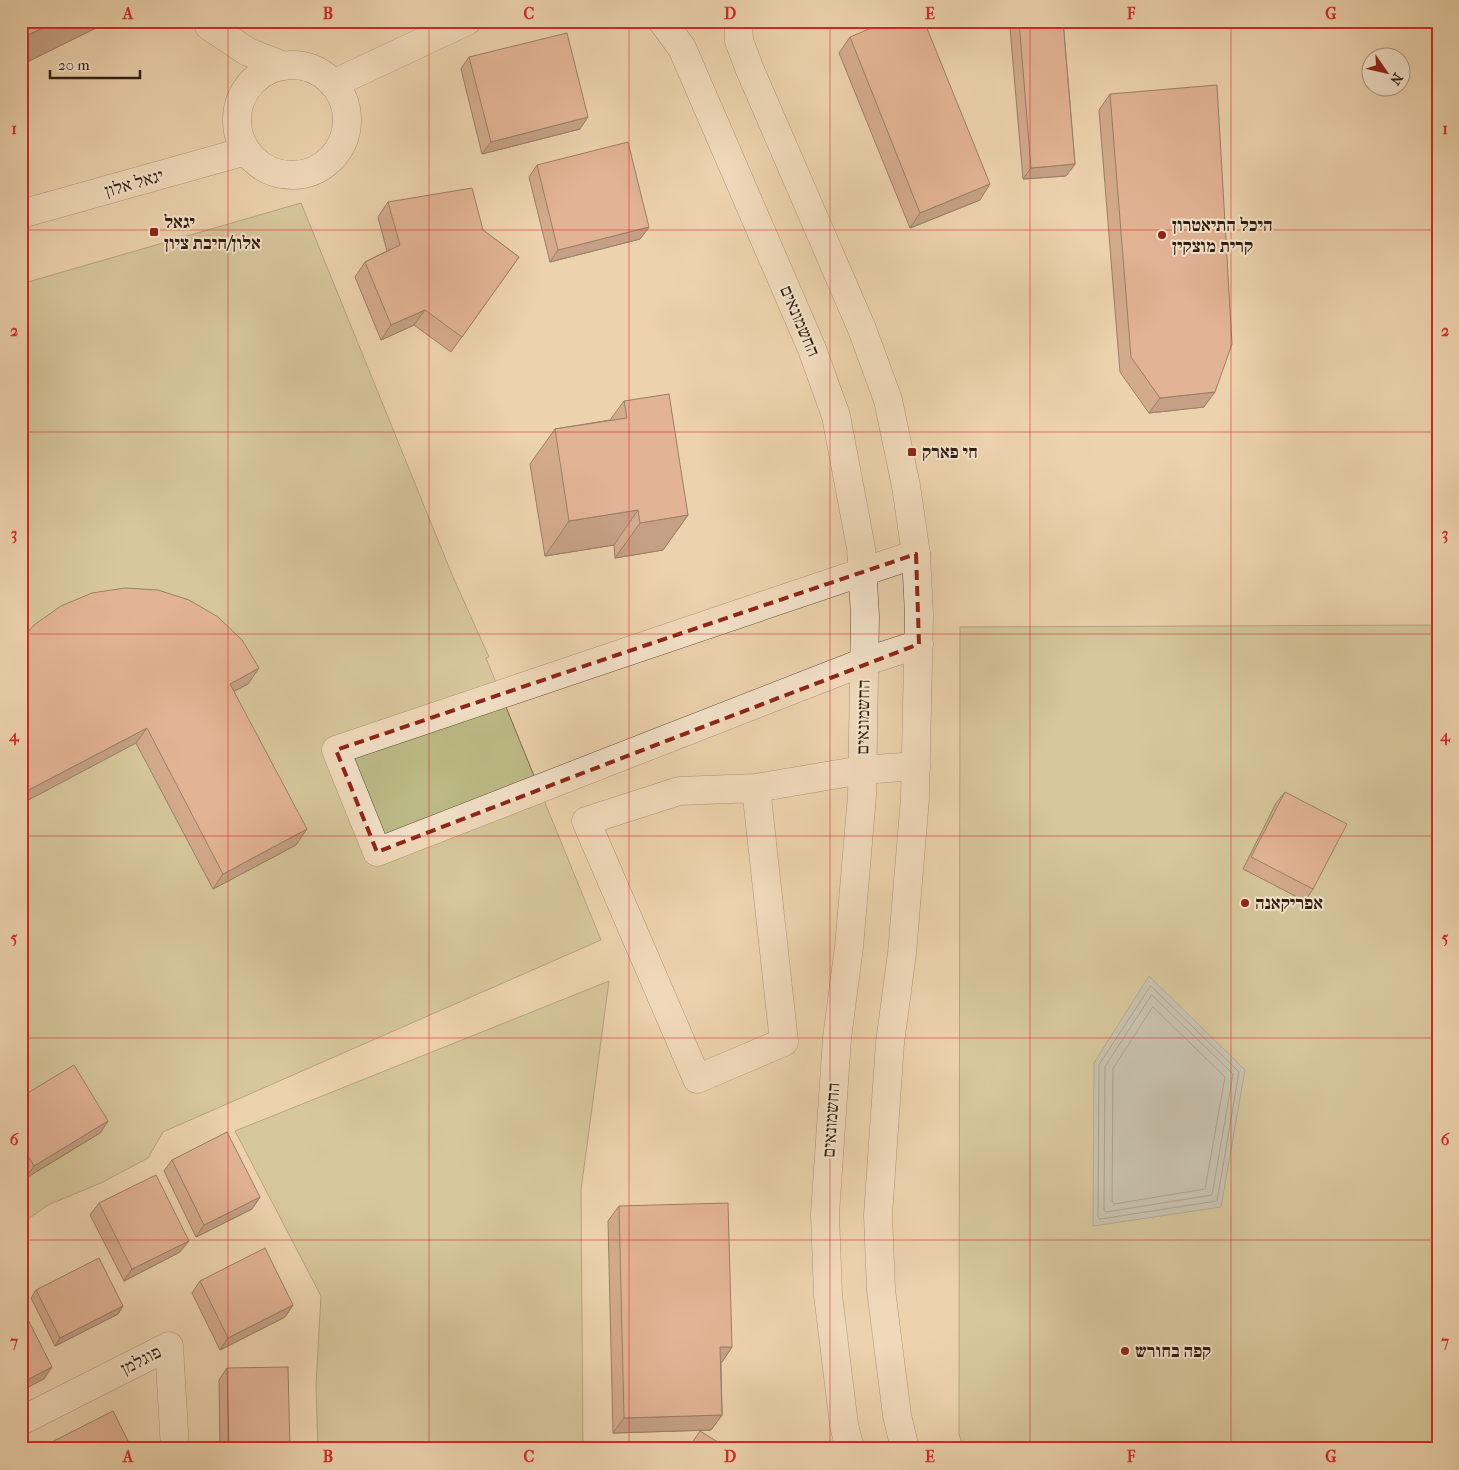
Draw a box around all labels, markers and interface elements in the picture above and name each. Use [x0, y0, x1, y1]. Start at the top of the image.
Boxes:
text: A [122, 4, 134, 23]
text: B [323, 4, 333, 23]
text: C [524, 4, 535, 23]
text: D [724, 4, 736, 23]
text: E [925, 4, 935, 23]
text: F [1126, 4, 1136, 23]
text: G [1325, 4, 1337, 23]
scale bar [50, 48, 140, 80]
north arrow [1362, 48, 1412, 98]
text: 20 m [58, 56, 90, 74]
text: N [1386, 70, 1406, 88]
text: 1 [11, 119, 17, 138]
text: 1 [1442, 119, 1448, 138]
street label: יגאל אלון [102, 165, 166, 202]
place label: יגאל אלון/חיבת ציון [164, 212, 261, 254]
place label: היכל התיאטרון קרית מוצקין [1172, 215, 1273, 257]
marker: יגאל אלון/חיבת ציון [148, 226, 160, 238]
marker: היכל התיאטרון קרית מוצקין [1156, 229, 1168, 241]
street label: החשמונאים [775, 283, 824, 360]
text: 2 [10, 321, 18, 340]
text: 2 [1441, 321, 1449, 340]
place label: חי פארק [922, 442, 978, 463]
marker: חי פארק [906, 446, 918, 458]
text: 3 [11, 524, 17, 544]
text: 3 [1442, 524, 1448, 544]
street label: החשמונאים [852, 679, 875, 755]
text: 4 [8, 726, 20, 746]
text: 4 [1439, 726, 1451, 746]
place label: אפריקאנה [1255, 893, 1323, 914]
marker: אפריקאנה [1239, 897, 1251, 909]
text: 5 [11, 928, 18, 947]
text: 5 [1442, 928, 1449, 947]
street label: החשמונאים [818, 1082, 845, 1158]
text: 6 [10, 1130, 19, 1149]
text: 6 [1441, 1130, 1450, 1149]
text: 7 [9, 1332, 18, 1351]
text: 7 [1440, 1332, 1449, 1351]
street label: פוגלמן [117, 1341, 165, 1379]
place label: קפה בחורש [1135, 1341, 1211, 1362]
marker: קפה בחורש [1119, 1345, 1131, 1357]
text: A [122, 1447, 134, 1466]
text: B [323, 1447, 333, 1466]
text: C [524, 1447, 535, 1466]
text: D [724, 1447, 736, 1466]
text: E [925, 1447, 935, 1466]
text: F [1126, 1447, 1136, 1466]
text: G [1325, 1447, 1337, 1466]

